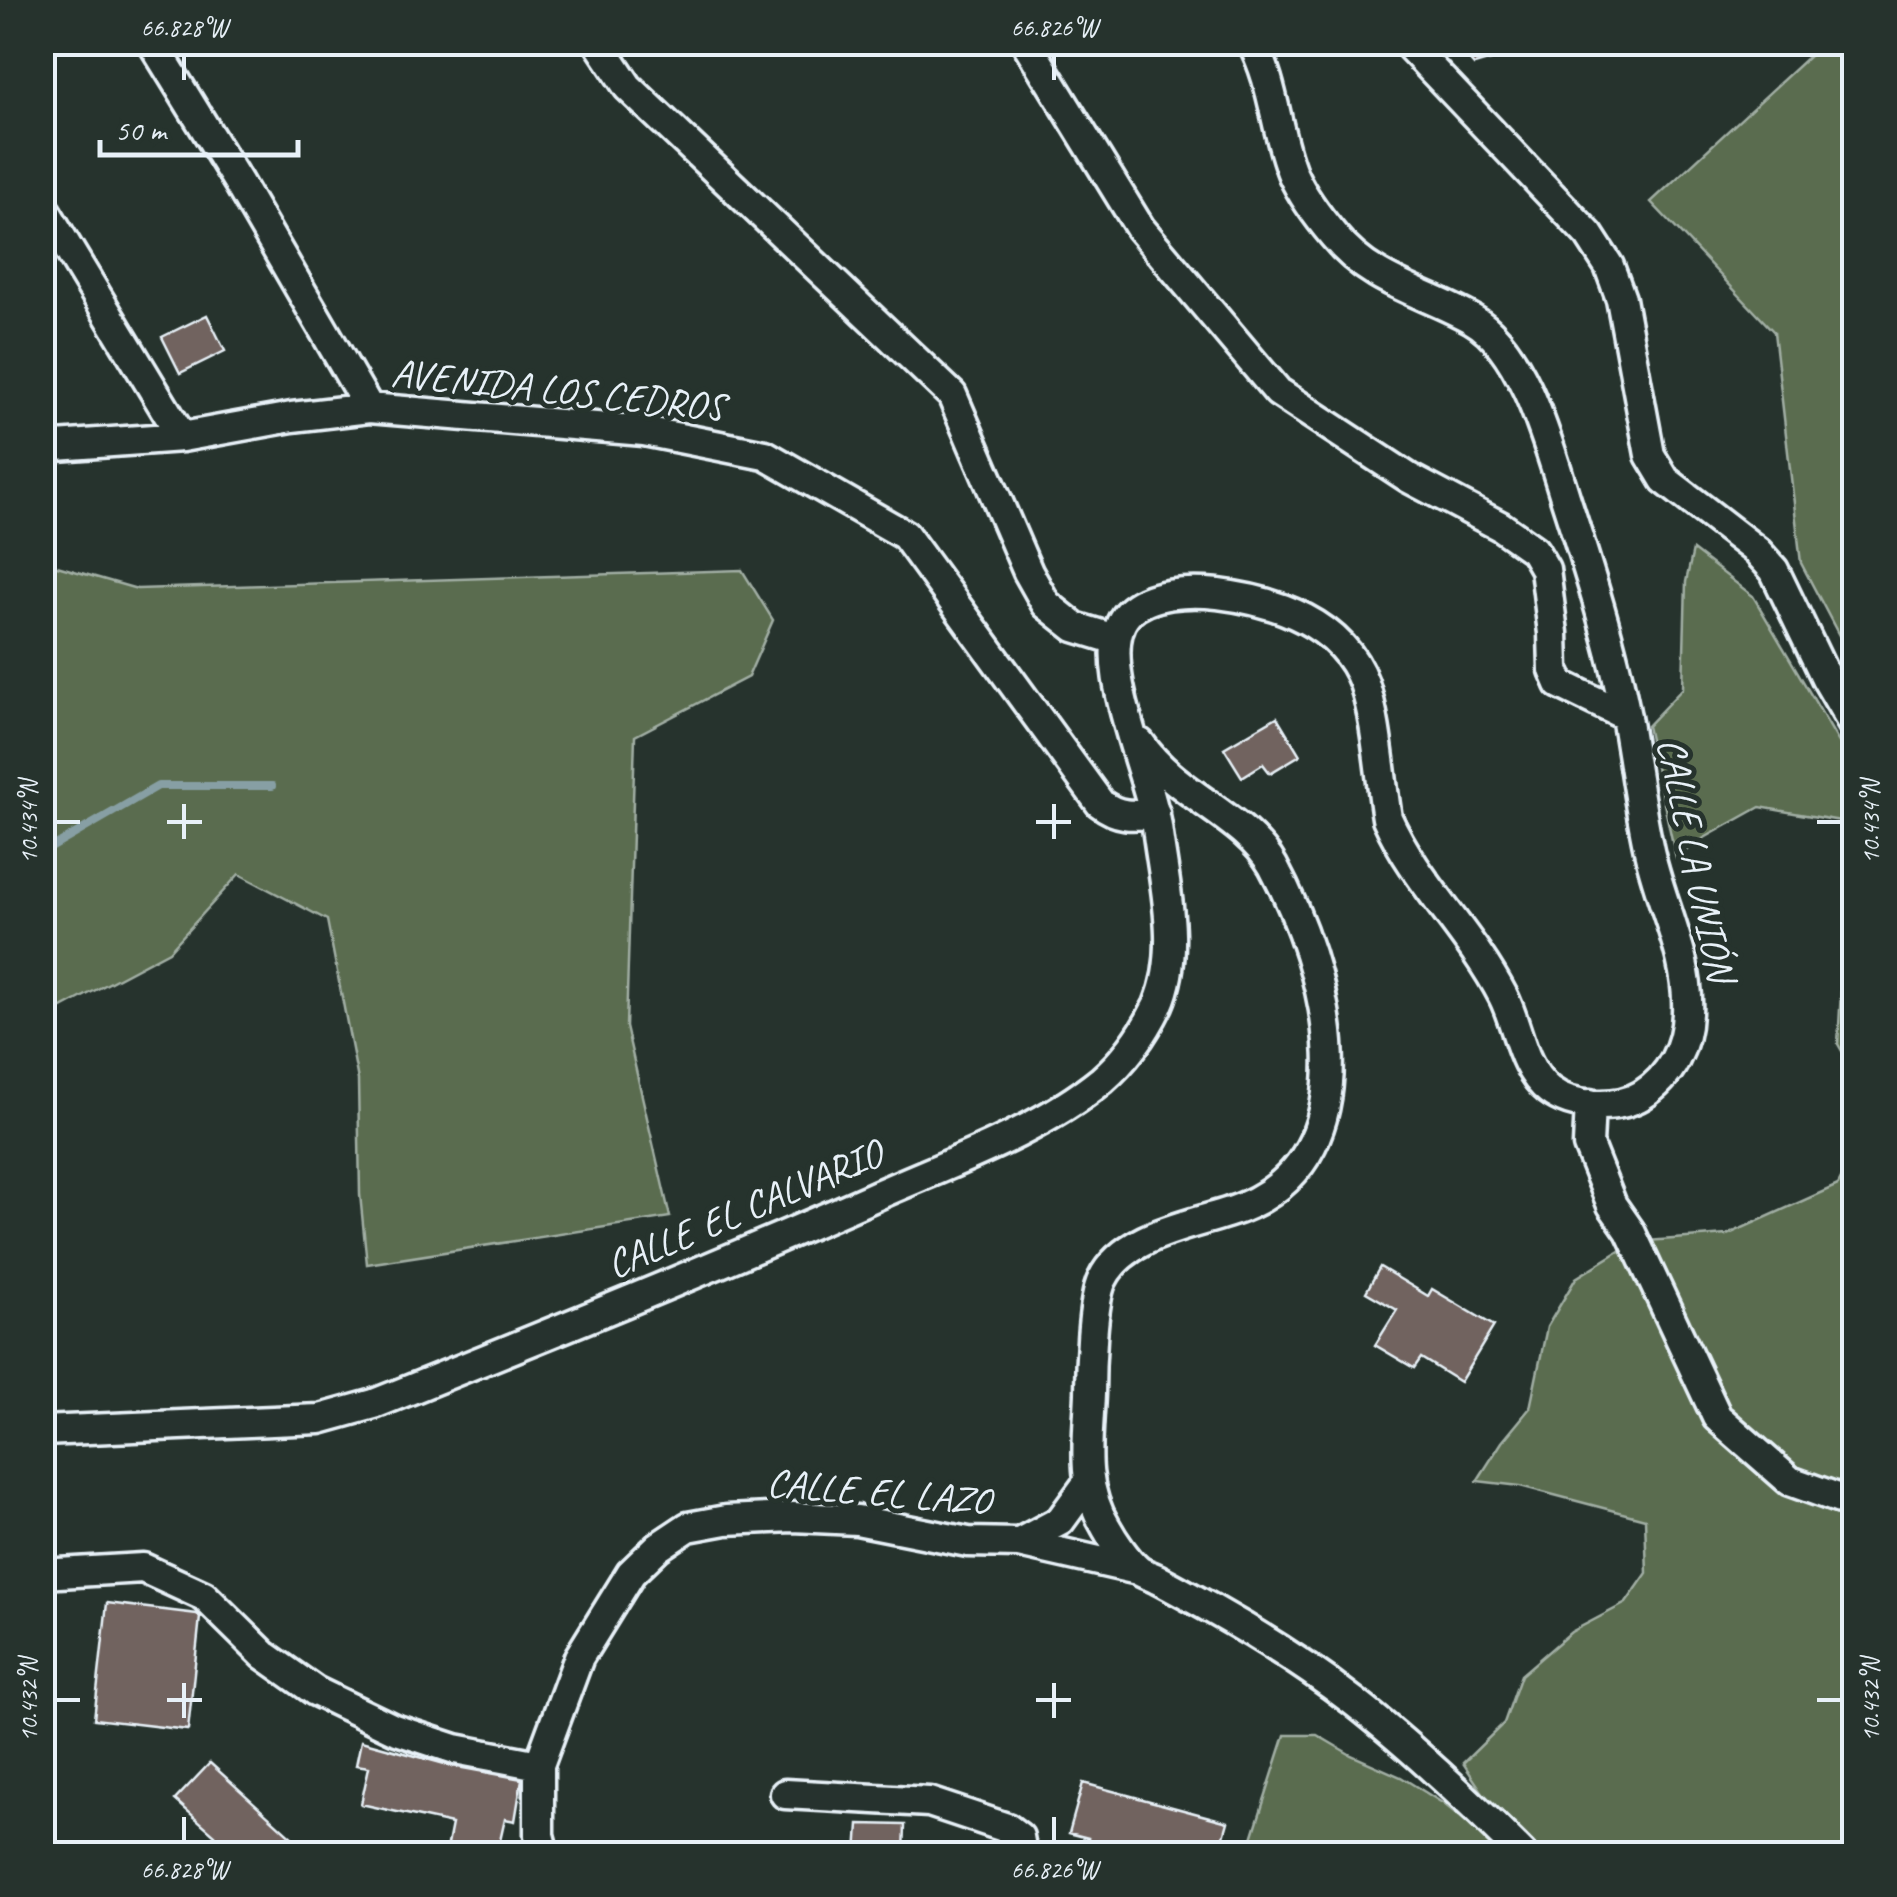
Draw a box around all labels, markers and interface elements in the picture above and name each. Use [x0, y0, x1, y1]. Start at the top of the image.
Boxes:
text: 66.828°W [141, 12, 231, 44]
text: 66.826°W [1011, 12, 1101, 44]
scale bar [100, 95, 298, 157]
text: 50 m [115, 111, 168, 149]
street label: AVENIDA LOS CEDROS [389, 348, 732, 433]
street label: CALLE LA UNIÓN [1646, 733, 1747, 991]
text: 10.434°N [13, 776, 45, 864]
text: 10.434°N [1855, 776, 1887, 864]
street label: CALLE EL CALVARIO [599, 1127, 894, 1290]
street label: CALLE EL LAZO [765, 1457, 997, 1527]
text: 10.432°N [13, 1654, 45, 1742]
text: 10.432°N [1855, 1654, 1887, 1742]
text: 66.828°W [141, 1854, 231, 1886]
text: 66.826°W [1011, 1854, 1101, 1886]

